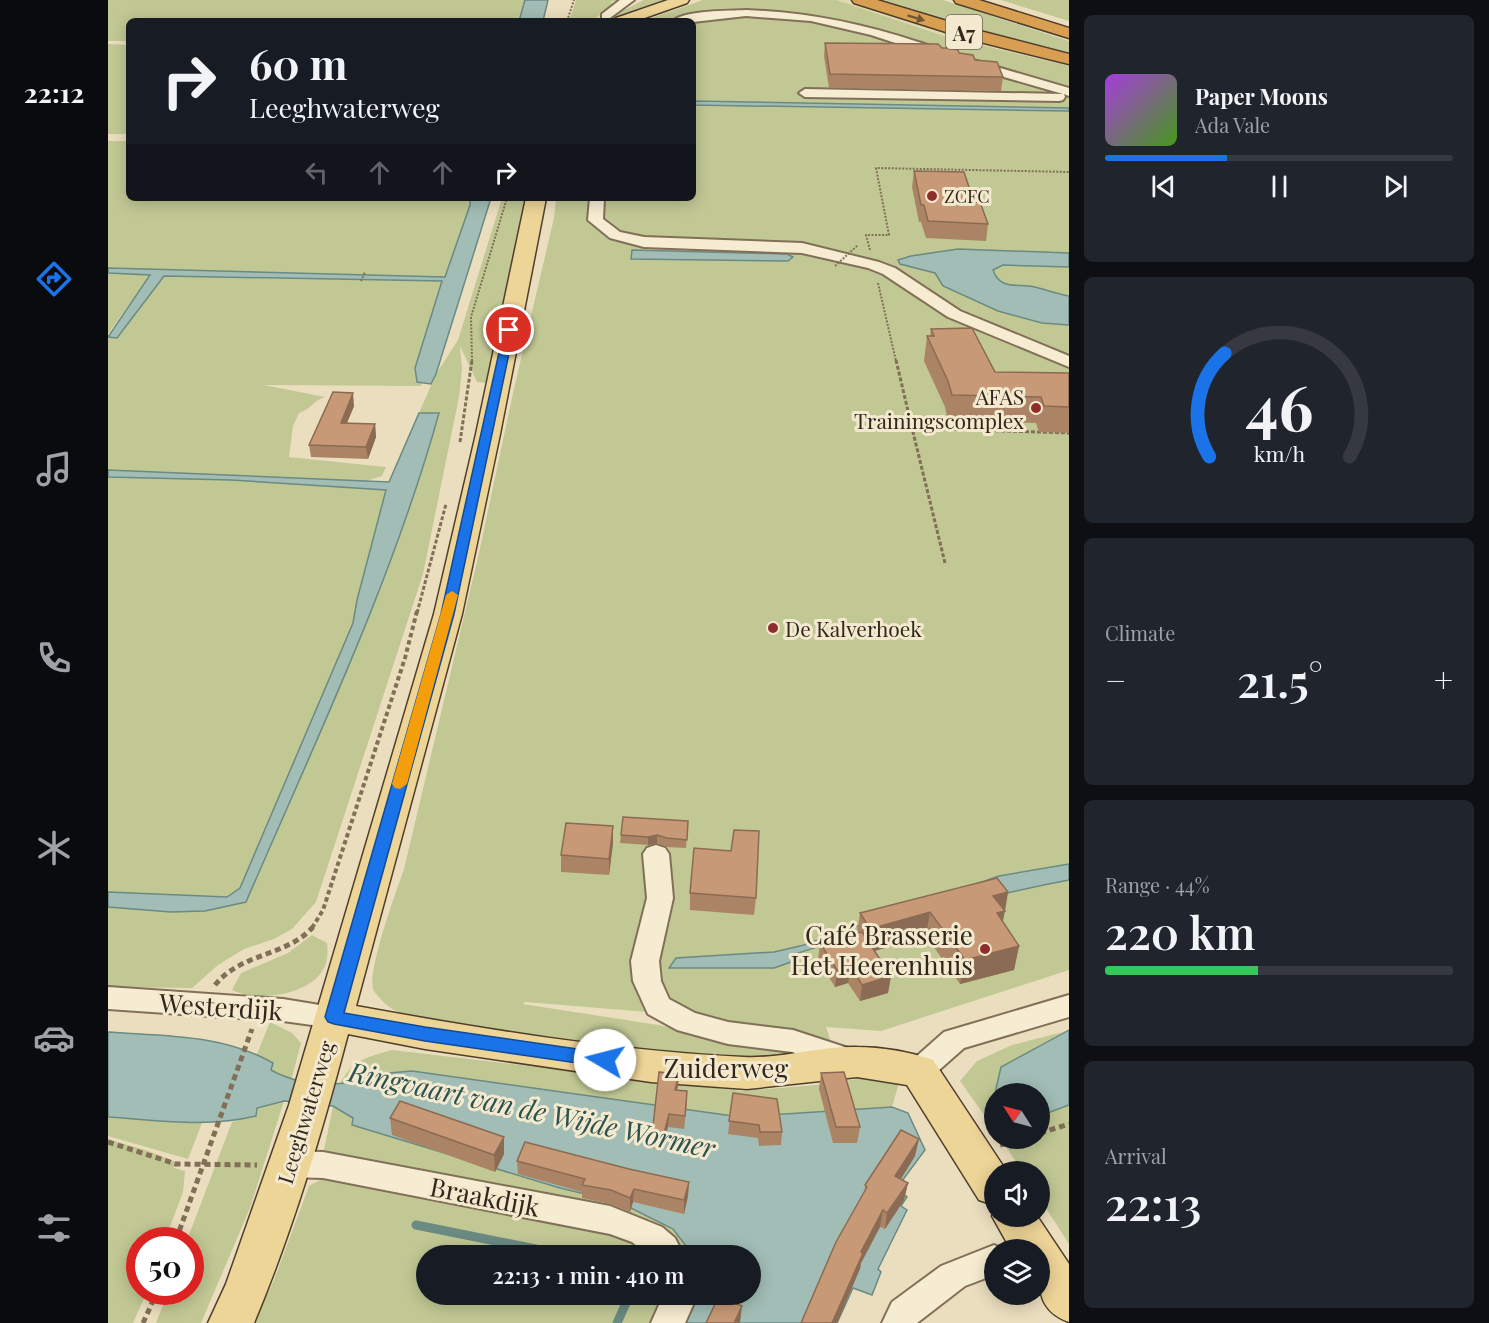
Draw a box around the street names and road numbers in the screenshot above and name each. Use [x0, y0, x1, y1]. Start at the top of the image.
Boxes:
road number: A7 [946, 15, 982, 49]
street label: Westerdijk [157, 984, 285, 1028]
street label: Leeghwaterweg [270, 1037, 340, 1187]
street label: Zuiderweg [664, 1050, 789, 1085]
street label: Braakdijk [427, 1168, 544, 1224]

